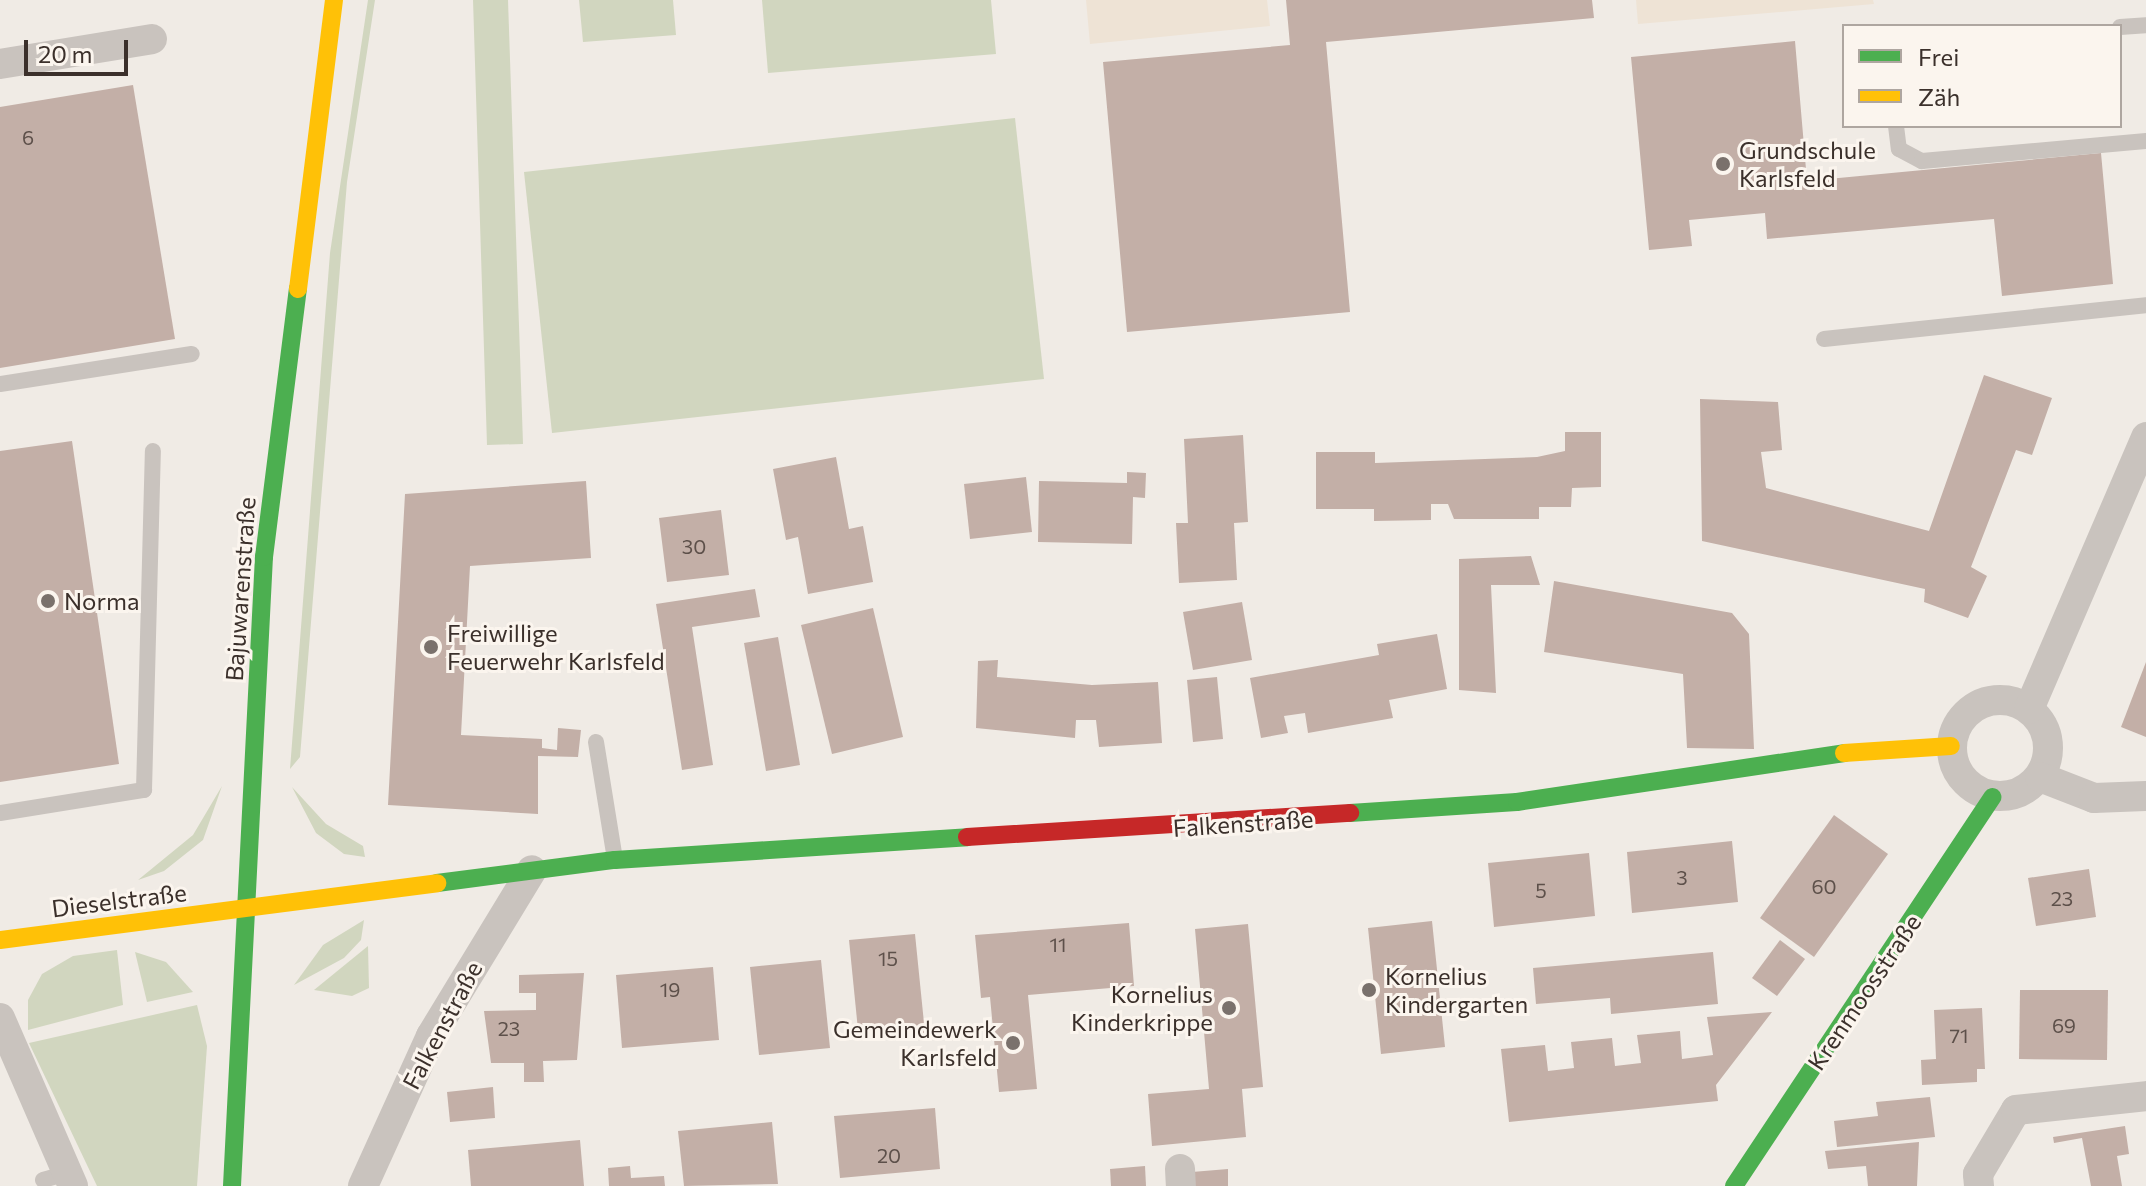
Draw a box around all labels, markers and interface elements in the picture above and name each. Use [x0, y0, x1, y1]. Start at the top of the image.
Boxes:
scale bar [28, 24, 132, 74]
legend [1842, 24, 2122, 128]
text: 20 m [38, 39, 92, 68]
text: Frei [1918, 42, 1959, 71]
text: Zäh [1918, 82, 1960, 111]
house number: 6 [22, 125, 34, 149]
place label: Grundschule Karlsfeld [1739, 136, 1876, 192]
marker: Grundschule Karlsfeld [1714, 155, 1732, 173]
street label: Bajuwarenstraße [219, 496, 261, 682]
house number: 30 [682, 534, 706, 558]
place label: Norma [64, 587, 140, 615]
marker: Norma [39, 592, 57, 610]
place label: Freiwillige Feuerwehr Karlsfeld [447, 619, 665, 675]
marker: Freiwillige Feuerwehr Karlsfeld [422, 638, 440, 656]
street label: Falkenstraße [1172, 804, 1314, 842]
house number: 3 [1676, 865, 1688, 889]
house number: 60 [1811, 874, 1837, 898]
street label: Dieselstraße [50, 877, 188, 923]
house number: 5 [1535, 878, 1547, 902]
house number: 23 [2051, 886, 2073, 910]
street label: Krenmoosstraße [1801, 909, 1927, 1075]
house number: 11 [1049, 932, 1067, 956]
house number: 15 [878, 946, 898, 970]
street label: Falkenstraße [396, 956, 488, 1094]
place label: Kornelius Kindergarten [1385, 962, 1528, 1018]
house number: 19 [660, 977, 680, 1001]
place label: Kornelius Kinderkrippe [1071, 980, 1213, 1036]
marker: Kornelius Kindergarten [1360, 981, 1378, 999]
marker: Kornelius Kinderkrippe [1220, 999, 1238, 1017]
house number: 69 [2052, 1013, 2076, 1037]
place label: Gemeindewerk Karlsfeld [833, 1015, 997, 1071]
house number: 23 [498, 1016, 520, 1040]
house number: 71 [1949, 1023, 1969, 1047]
marker: Gemeindewerk Karlsfeld [1004, 1034, 1022, 1052]
house number: 20 [877, 1143, 901, 1167]

